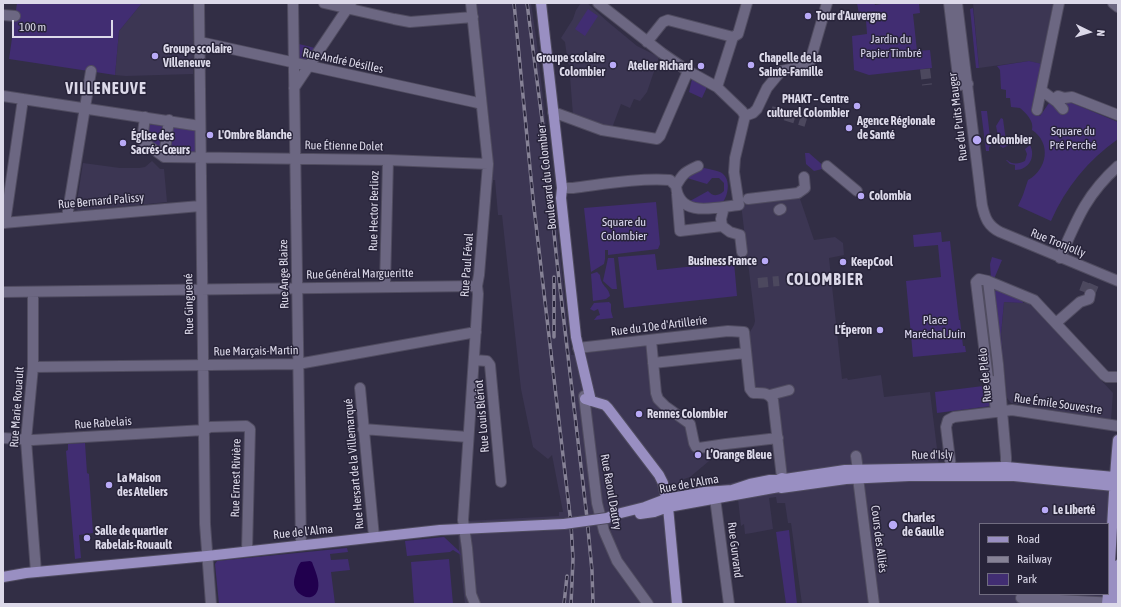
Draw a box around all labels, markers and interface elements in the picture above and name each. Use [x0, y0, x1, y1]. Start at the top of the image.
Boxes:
place label: Tour d'Auvergne [816, 9, 886, 23]
marker: Tour d'Auvergne [803, 11, 813, 21]
scale bar [14, 12, 115, 38]
north arrow [1069, 12, 1109, 52]
text: 100 m [19, 20, 46, 34]
text: N [1095, 29, 1107, 37]
park label: Jardin du Papier Timbré [860, 32, 922, 60]
place label: Groupe scolaire Villeneuve [163, 42, 232, 70]
street label: Rue André Désilles [301, 45, 385, 77]
marker: Groupe scolaire Villeneuve [150, 51, 160, 61]
place label: Groupe scolaire Colombier [536, 51, 605, 79]
place label: Chapelle de la Sainte-Famille [759, 51, 823, 79]
place label: Atelier Richard [628, 59, 693, 73]
marker: Groupe scolaire Colombier [608, 60, 618, 70]
marker: Chapelle de la Sainte-Famille [746, 60, 756, 70]
marker: Atelier Richard [696, 61, 706, 71]
street label: Rue du Puits Mauger [945, 72, 971, 162]
district label: VILLENEUVE [65, 79, 147, 99]
place label: PHAKT – Centre culturel Colombier [767, 92, 849, 120]
marker: PHAKT – Centre culturel Colombier [852, 101, 862, 111]
place label: Agence Régionale de Santé [857, 114, 936, 142]
marker: Agence Régionale de Santé [844, 123, 854, 133]
street label: Boulevard du Colombier [534, 124, 560, 230]
park label: Square du Pré Perché [1050, 124, 1096, 152]
place label: L'Ombre Blanche [218, 128, 292, 142]
place label: Église des Sacrés-Cœurs [131, 129, 190, 157]
marker: L'Ombre Blanche [205, 130, 215, 140]
place label: Colombier [986, 133, 1032, 147]
marker: Colombier [971, 134, 983, 146]
marker: Église des Sacrés-Cœurs [118, 138, 128, 148]
street label: Rue Étienne Dolet [305, 138, 383, 154]
street label: Rue Hector Berlioz [366, 171, 382, 251]
place label: Colombia [869, 189, 911, 203]
street label: Rue Bernard Palissy [57, 190, 145, 212]
marker: Colombia [856, 191, 866, 201]
park label: Square du Colombier [601, 215, 647, 243]
street label: Rue Tronjolly [1028, 225, 1088, 261]
street label: Rue Paul Féval [458, 232, 476, 298]
street label: Rue Ange Blaize [276, 239, 292, 309]
place label: Business France [688, 254, 757, 268]
place label: KeepCool [851, 255, 893, 269]
marker: Business France [760, 256, 770, 266]
marker: KeepCool [838, 257, 848, 267]
street label: Rue Général Margueritte [306, 266, 414, 282]
district label: COLOMBIER [786, 270, 864, 290]
street label: Rue Ginguené [181, 273, 197, 335]
street label: Rue du 10e d'Artillerie [610, 313, 708, 339]
park label: Place Maréchal Juin [904, 313, 966, 341]
place label: L'Éperon [835, 323, 872, 337]
marker: L'Éperon [875, 325, 885, 335]
street label: Rue Marçais-Martin [213, 343, 299, 359]
street label: Rue de Plélo [975, 347, 995, 403]
street label: Rue Marie Rouault [7, 366, 27, 448]
street label: Rue Louis Blériot [472, 379, 492, 453]
street label: Rue Émile Souvestre [1013, 391, 1103, 417]
street label: Rue Hersart de la Villemarqué [341, 398, 367, 530]
place label: Rennes Colombier [647, 407, 727, 421]
marker: Rennes Colombier [634, 409, 644, 419]
street label: Rue Rabelais [74, 414, 132, 432]
street label: Rue Ernest Rivière [228, 438, 244, 518]
street label: Rue d'Isly [911, 447, 953, 463]
place label: L’Orange Bleue [706, 448, 772, 462]
marker: L’Orange Bleue [693, 450, 703, 460]
street label: Rue Raoul Dautry [597, 453, 625, 531]
place label: La Maison des Ateliers [117, 471, 168, 499]
street label: Rue de l'Alma [658, 472, 720, 496]
marker: La Maison des Ateliers [104, 480, 114, 490]
place label: Le Liberté [1053, 503, 1095, 517]
street label: Cours des Alliés [868, 504, 890, 574]
marker: Le Liberté [1040, 505, 1050, 515]
place label: Charles de Gaulle [902, 511, 944, 539]
marker: Charles de Gaulle [887, 519, 899, 531]
street label: Rue Gurvand [724, 521, 746, 579]
street label: Rue de l'Alma [272, 522, 334, 542]
legend [979, 523, 1109, 595]
place label: Salle de quartier Rabelais-Rouault [95, 524, 172, 552]
text: Road [1017, 532, 1040, 546]
marker: Salle de quartier Rabelais-Rouault [82, 533, 92, 543]
text: Railway [1017, 552, 1052, 566]
text: Park [1017, 572, 1037, 586]

